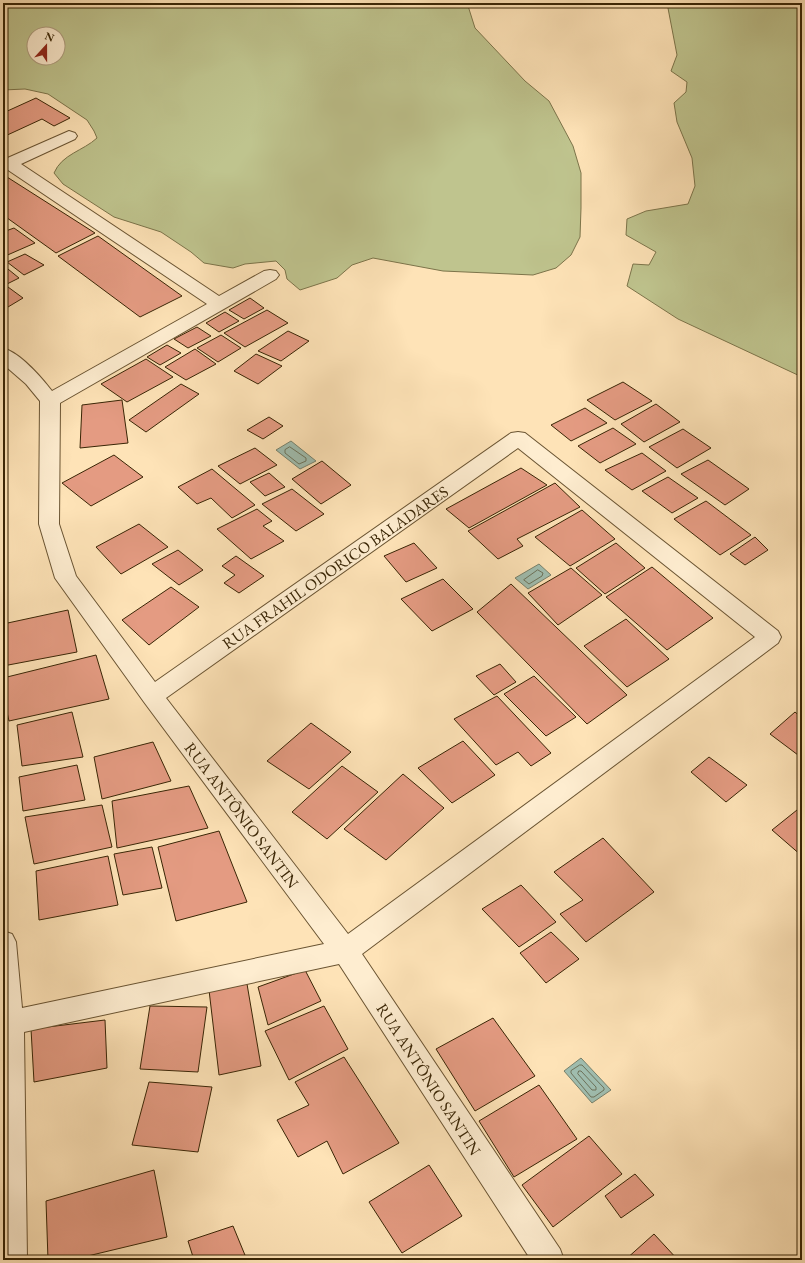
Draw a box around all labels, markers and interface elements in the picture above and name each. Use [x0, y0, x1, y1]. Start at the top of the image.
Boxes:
north arrow [26, 26, 66, 66]
text: N [43, 29, 56, 45]
street label: RUA FRAHIL ODORICO BALADARES [218, 481, 452, 654]
street label: RUA ANTÔNIO SANTIN [180, 738, 304, 893]
street label: RUA ANTÔNIO SANTIN [371, 999, 486, 1160]

